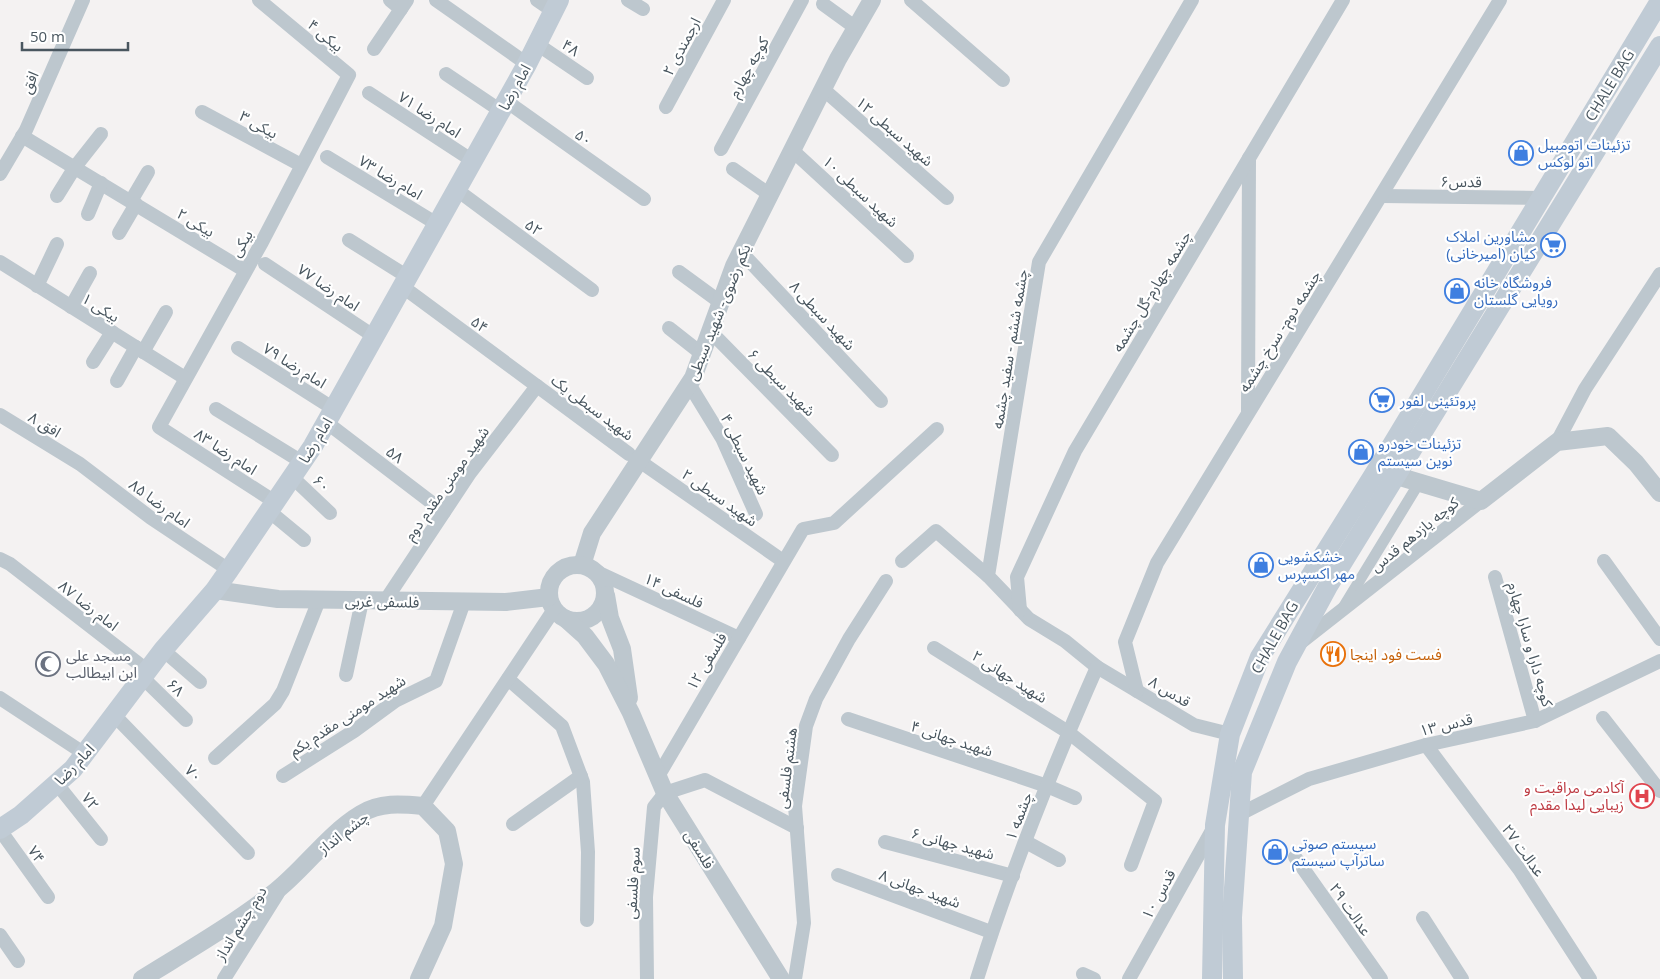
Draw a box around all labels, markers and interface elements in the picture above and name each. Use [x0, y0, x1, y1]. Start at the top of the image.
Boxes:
street label: ۲ ارجمندی [657, 13, 705, 79]
street label: ۴ بیکی [304, 14, 348, 56]
scale bar [22, 20, 129, 52]
text: 50 m [30, 26, 65, 46]
street label: کوچه چهارم [723, 32, 775, 102]
street label: ۴۸ [558, 34, 584, 60]
street label: CHALE BAG [1580, 46, 1638, 124]
street label: امام رضا [493, 60, 537, 115]
street label: افق [15, 68, 44, 97]
street label: امام رضا ۷۱ [394, 86, 465, 143]
street label: ۱۲ شهید سبطی [852, 92, 938, 170]
street label: ۳ بیکی [236, 105, 282, 143]
street label: ۵۰ [571, 124, 597, 150]
place label: تزئینات اتومبیل اتو لوکس [1538, 134, 1631, 171]
shop icon: تزئینات اتومبیل اتو لوکس [1508, 140, 1534, 166]
street label: امام رضا ۷۳ [354, 150, 427, 206]
street label: ۱۰ شهید سبطی [819, 151, 903, 231]
street label: قدس۶ [1440, 171, 1482, 191]
street label: ۲ بیکی [173, 203, 219, 241]
street label: ۵۲ [521, 214, 547, 240]
street label: بیکی [225, 226, 257, 260]
place label: مشاورین املاک کیان (امیرخانی) [1446, 226, 1537, 263]
street label: چشمه چهارم-گل چشمه [1107, 227, 1197, 356]
supermarket icon: مشاورین املاک کیان (امیرخانی) [1540, 232, 1566, 258]
street label: یکم رضوی- شهید سبطی [681, 241, 756, 384]
street label: امام رضا ۷۷ [293, 259, 364, 317]
street label: چشمه دوم- سرخ چشمه [1233, 266, 1327, 397]
street label: چشمه ششم - سفید چشمه [987, 268, 1033, 430]
place label: فروشگاه خانه رویایی گلستان [1474, 272, 1558, 309]
street label: ۸ شهید سبطی [786, 276, 860, 354]
shop icon: فروشگاه خانه رویایی گلستان [1444, 278, 1470, 304]
street label: ۱ بیکی [78, 288, 124, 326]
street label: ۵۴ [467, 311, 493, 337]
street label: امام رضا ۷۹ [259, 338, 330, 394]
street label: ۶ شهید سبطی [744, 344, 820, 420]
street label: شهید سبطی یک [548, 369, 639, 445]
supermarket icon: پروتئینی لفور [1369, 387, 1395, 413]
place label: پروتئینی لفور [1399, 390, 1476, 411]
street label: افق ۸ [24, 406, 65, 442]
street label: ۴ شهید سبطی [717, 410, 773, 498]
street label: امام رضا [294, 413, 338, 468]
street label: شهید مومنی مقدم دوم [399, 422, 495, 545]
street label: امام رضا ۸۳ [190, 423, 261, 480]
place label: تزئینات خودرو نوین سیستم [1378, 433, 1461, 472]
shop icon: تزئینات خودرو نوین سیستم [1348, 439, 1374, 465]
street label: ۵۸ [382, 441, 408, 467]
street label: ۲ شهید سبطی [678, 464, 762, 531]
street label: ۶۰ [309, 470, 335, 496]
street label: امام رضا ۸۵ [124, 474, 195, 534]
street label: کوچه یازدهم قدس [1366, 492, 1464, 577]
place label: خشکشویی مهر اکسپرس [1278, 546, 1355, 584]
shop icon: خشکشویی مهر اکسپرس [1248, 552, 1274, 578]
street label: ۱۴ فلسفی [641, 568, 707, 613]
street label: امام رضا ۸۷ [54, 575, 123, 636]
street label: کوچه دارا و سارا چهارم [1502, 579, 1559, 710]
street label: فلسفی غربی [345, 590, 420, 612]
street label: CHALE BAG [1246, 597, 1302, 677]
street label: ۱۲ فلسفی [681, 628, 731, 693]
restaurant icon: فست فود اينجا [1320, 641, 1346, 667]
place label: فست فود اينجا [1350, 644, 1442, 664]
place label: مسجد علی ابن ابیطالب [66, 645, 137, 682]
street label: ۲ شهید جهانی [969, 645, 1052, 707]
mosque icon: مسجد علی ابن ابیطالب [35, 651, 61, 677]
street label: شهید مومنی مقدم یکم [285, 670, 410, 762]
street label: قدس ۸ [1145, 671, 1195, 711]
street label: ۶۸ [163, 674, 189, 700]
street label: قدس ۱۳ [1417, 708, 1475, 740]
street label: ۴ شهید جهانی [908, 715, 996, 761]
street label: هشتم فلسفی [771, 726, 803, 810]
street label: امام رضا [50, 739, 100, 790]
street label: ۷۰ [181, 760, 207, 786]
place label: آکادمی مراقبت و زیبایی لیدا مقدم [1524, 777, 1625, 816]
hospital icon: آکادمی مراقبت و زیبایی لیدا مقدم [1629, 783, 1655, 809]
street label: ۷۲ [78, 788, 104, 814]
street label: چشمه ۱ [1000, 789, 1037, 843]
street label: چشم انداز [313, 806, 374, 860]
street label: عدالت ۲۷ [1498, 820, 1550, 881]
street label: ۶ شهید جهانی [909, 822, 997, 864]
street label: فلسفی [680, 826, 720, 873]
place label: سیستم صوتی ساترآپ سیستم [1292, 833, 1385, 872]
shop icon: سیستم صوتی ساترآپ سیستم [1262, 839, 1288, 865]
street label: ۷۴ [24, 841, 50, 867]
street label: سوم فلسفی [620, 846, 646, 920]
street label: ۸ شهید جهانی [877, 864, 964, 912]
street label: قدس ۱۰ [1136, 865, 1180, 922]
street label: عدالت ۲۹ [1325, 878, 1377, 940]
street label: دوم چشم انداز [209, 882, 272, 966]

